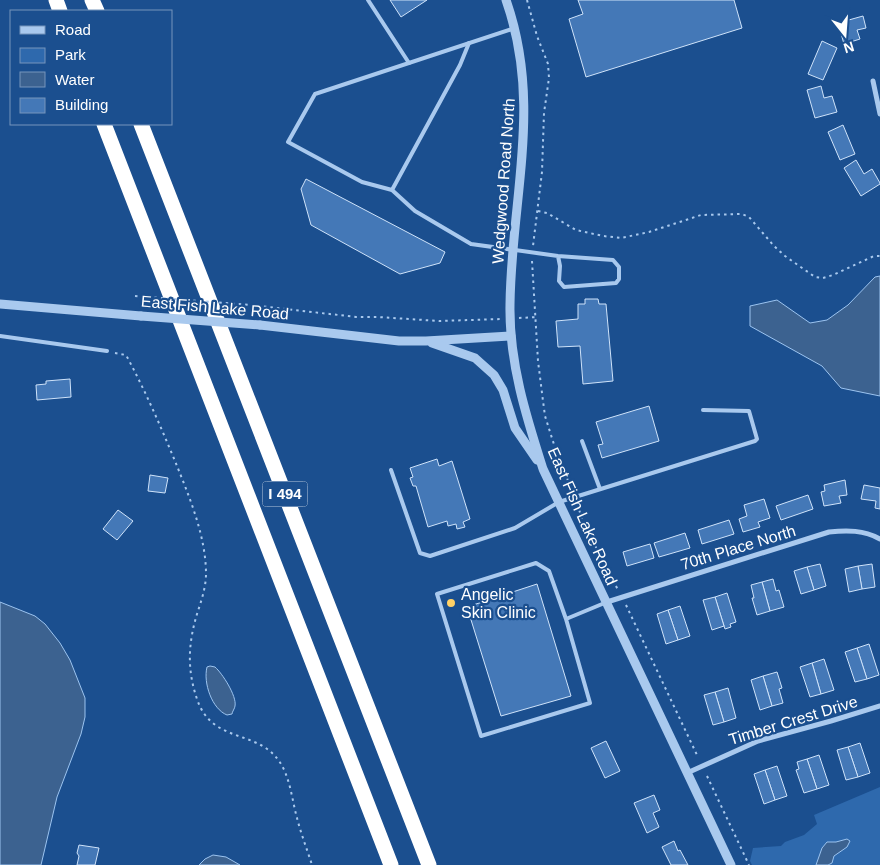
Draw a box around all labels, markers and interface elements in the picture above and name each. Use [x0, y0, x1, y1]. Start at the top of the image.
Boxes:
legend [10, 10, 172, 125]
north arrow [820, 10, 870, 60]
text: Road [55, 21, 91, 38]
text: N [842, 38, 856, 57]
text: Park [55, 46, 86, 63]
text: Water [55, 71, 94, 88]
text: Building [55, 96, 108, 113]
street label: Wedgwood Road North [489, 98, 518, 264]
street label: East Fish Lake Road [140, 293, 290, 322]
street label: East Fish Lake Road [545, 445, 621, 588]
road number: I 494 [262, 482, 308, 506]
street label: 70th Place North [679, 522, 798, 573]
place label: Angelic Skin Clinic [461, 586, 536, 621]
marker: Angelic Skin Clinic [445, 597, 457, 609]
street label: Timber Crest Drive [727, 693, 860, 748]

